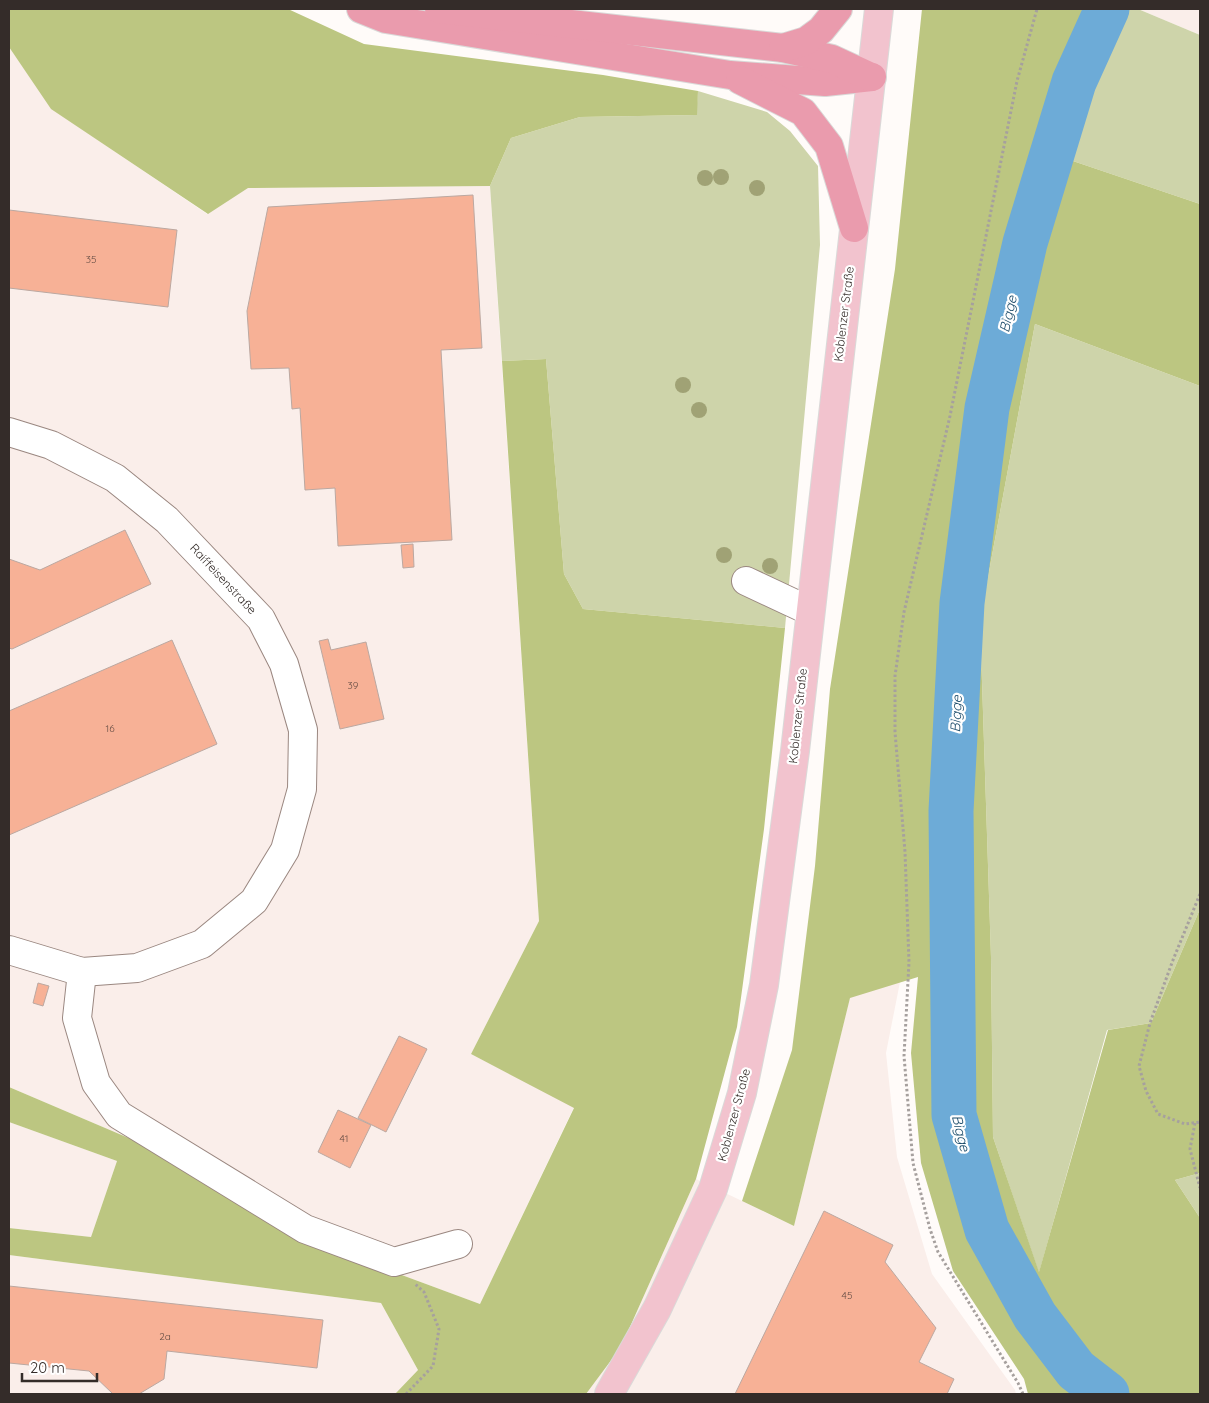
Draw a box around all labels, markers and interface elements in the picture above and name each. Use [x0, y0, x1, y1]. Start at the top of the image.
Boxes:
house number: 35 [86, 253, 96, 266]
street label: Koblenzer Straße [830, 265, 857, 362]
water label: Bigge [995, 293, 1021, 334]
street label: Raiffeisenstraße [187, 540, 260, 617]
street label: Koblenzer Straße [785, 667, 810, 764]
house number: 39 [348, 679, 359, 692]
water label: Bigge [946, 694, 966, 733]
house number: 16 [105, 722, 115, 735]
street label: Koblenzer Straße [714, 1067, 753, 1163]
water label: Bigge [948, 1113, 974, 1154]
house number: 41 [340, 1132, 348, 1145]
house number: 45 [842, 1289, 852, 1302]
house number: 2a [159, 1330, 171, 1343]
scale bar [22, 1350, 98, 1382]
text: 20 m [30, 1358, 65, 1377]

